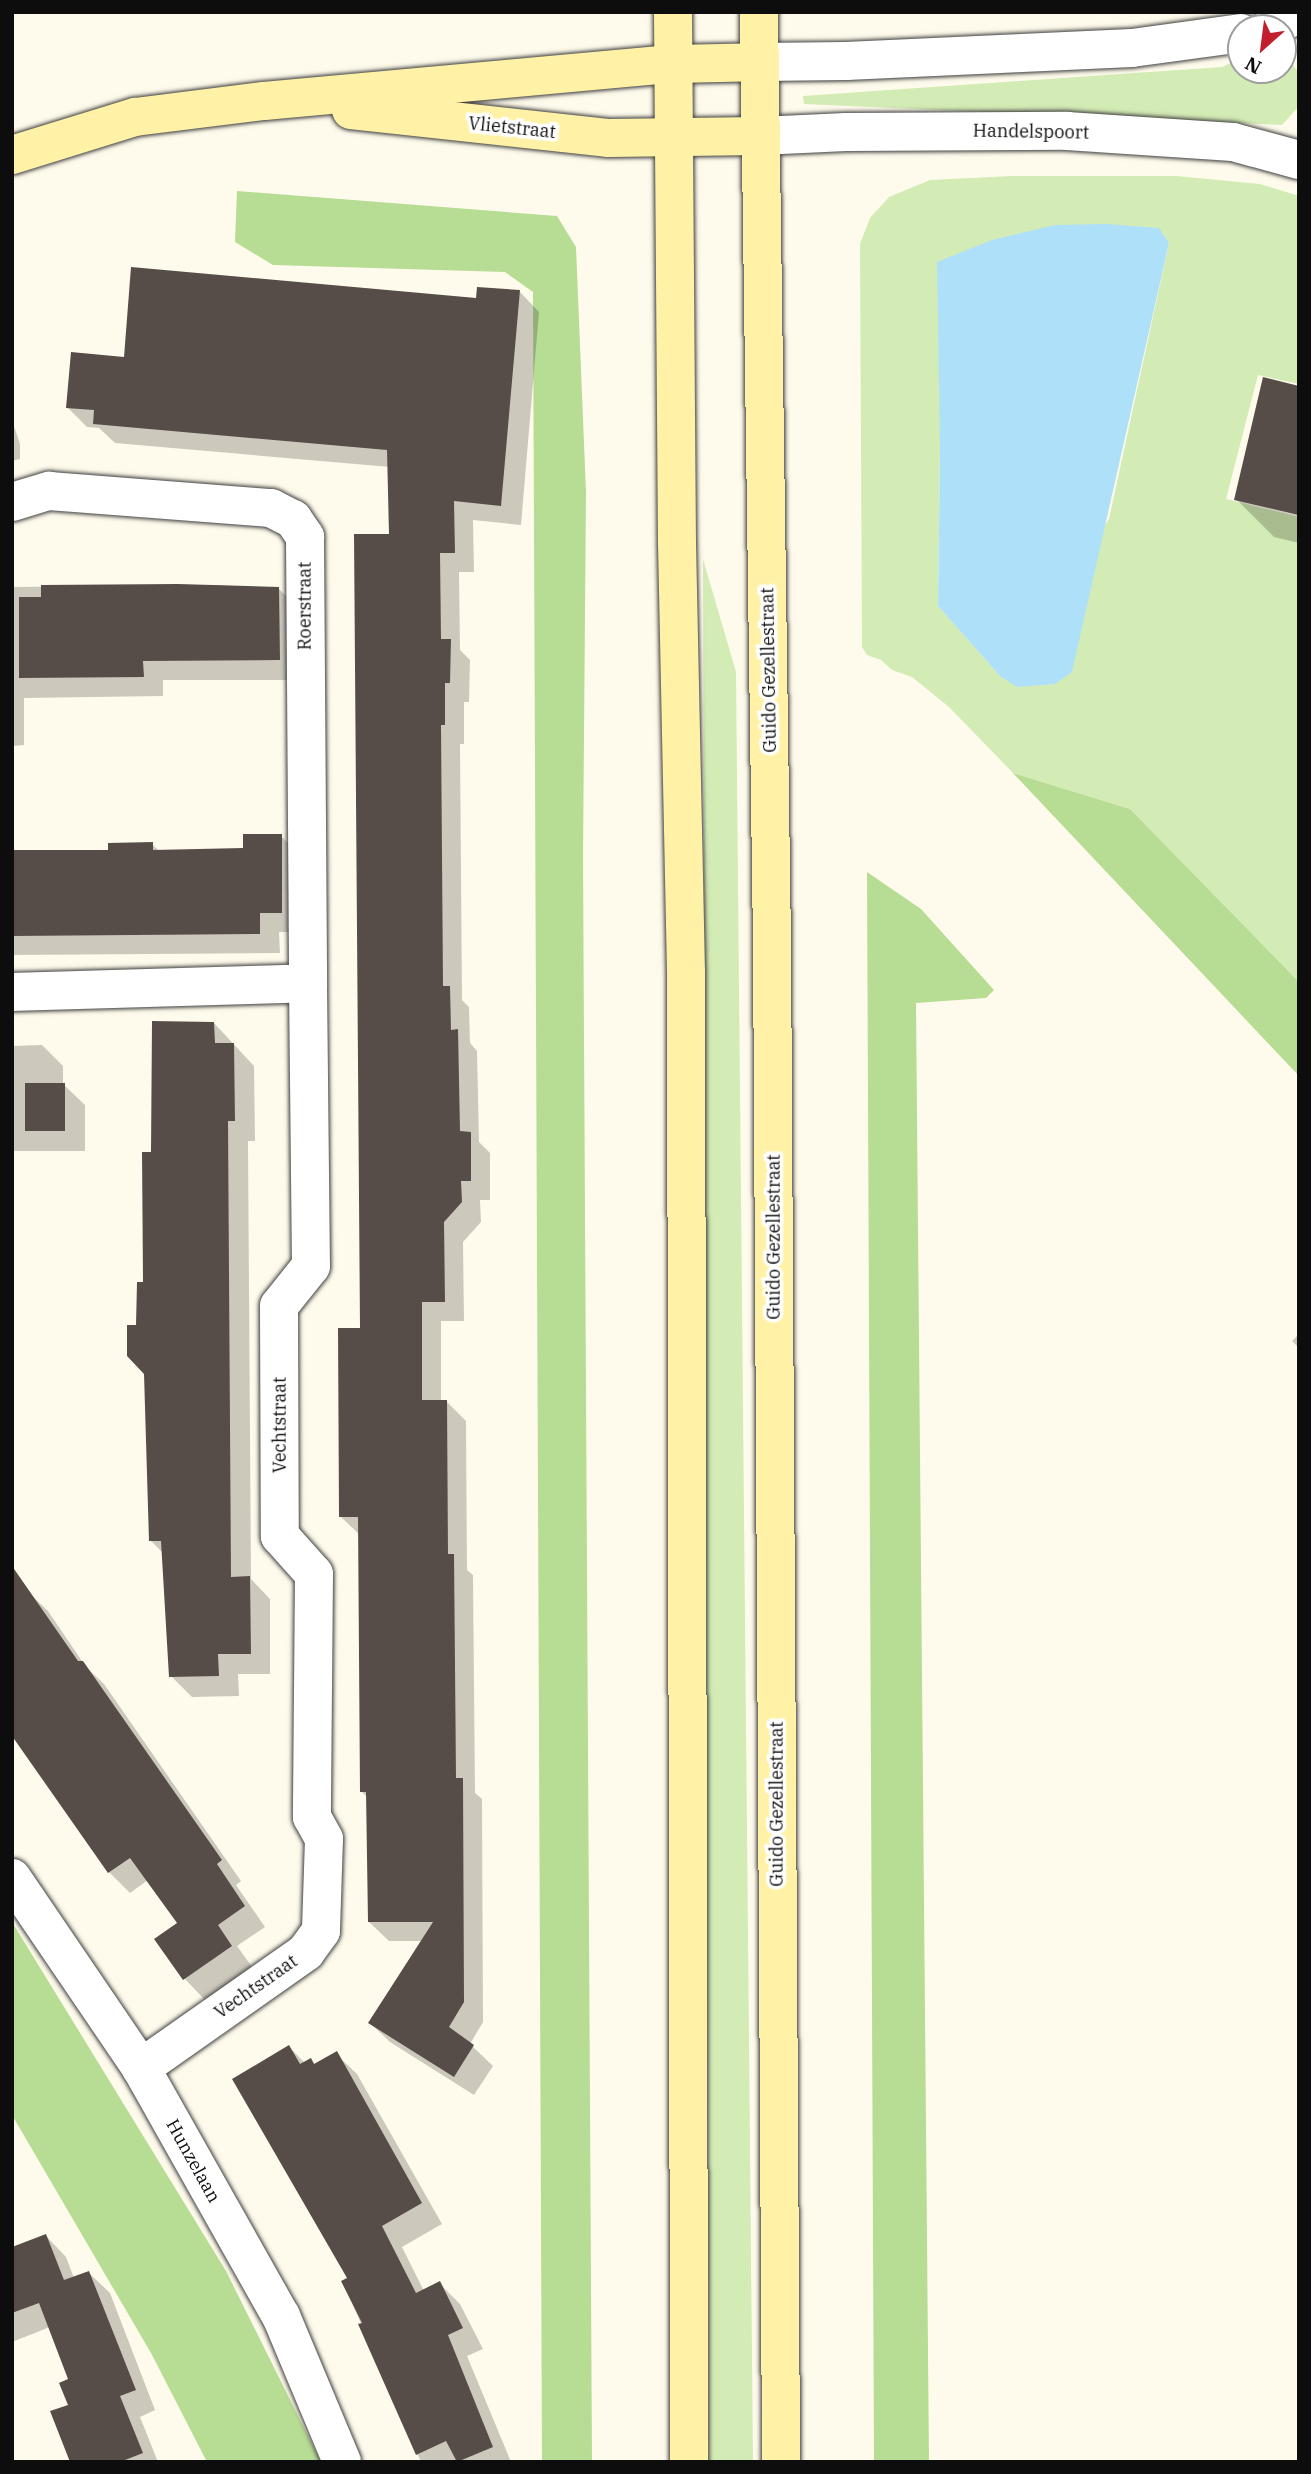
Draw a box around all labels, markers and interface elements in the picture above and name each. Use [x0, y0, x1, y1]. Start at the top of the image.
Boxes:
north arrow [1227, 14, 1297, 84]
text: N [1241, 52, 1265, 80]
street label: Vlietstraat [467, 113, 557, 143]
street label: Handelspoort [973, 120, 1089, 144]
street label: Roerstraat [294, 562, 316, 650]
street label: Guido Gezellestraat [757, 587, 781, 753]
street label: Guido Gezellestraat [763, 1154, 785, 1320]
street label: Vechtstraat [269, 1377, 291, 1473]
street label: Guido Gezellestraat [766, 1721, 788, 1887]
street label: Vechtstraat [210, 1951, 302, 2023]
street label: Hunzelaan [161, 2116, 225, 2206]

